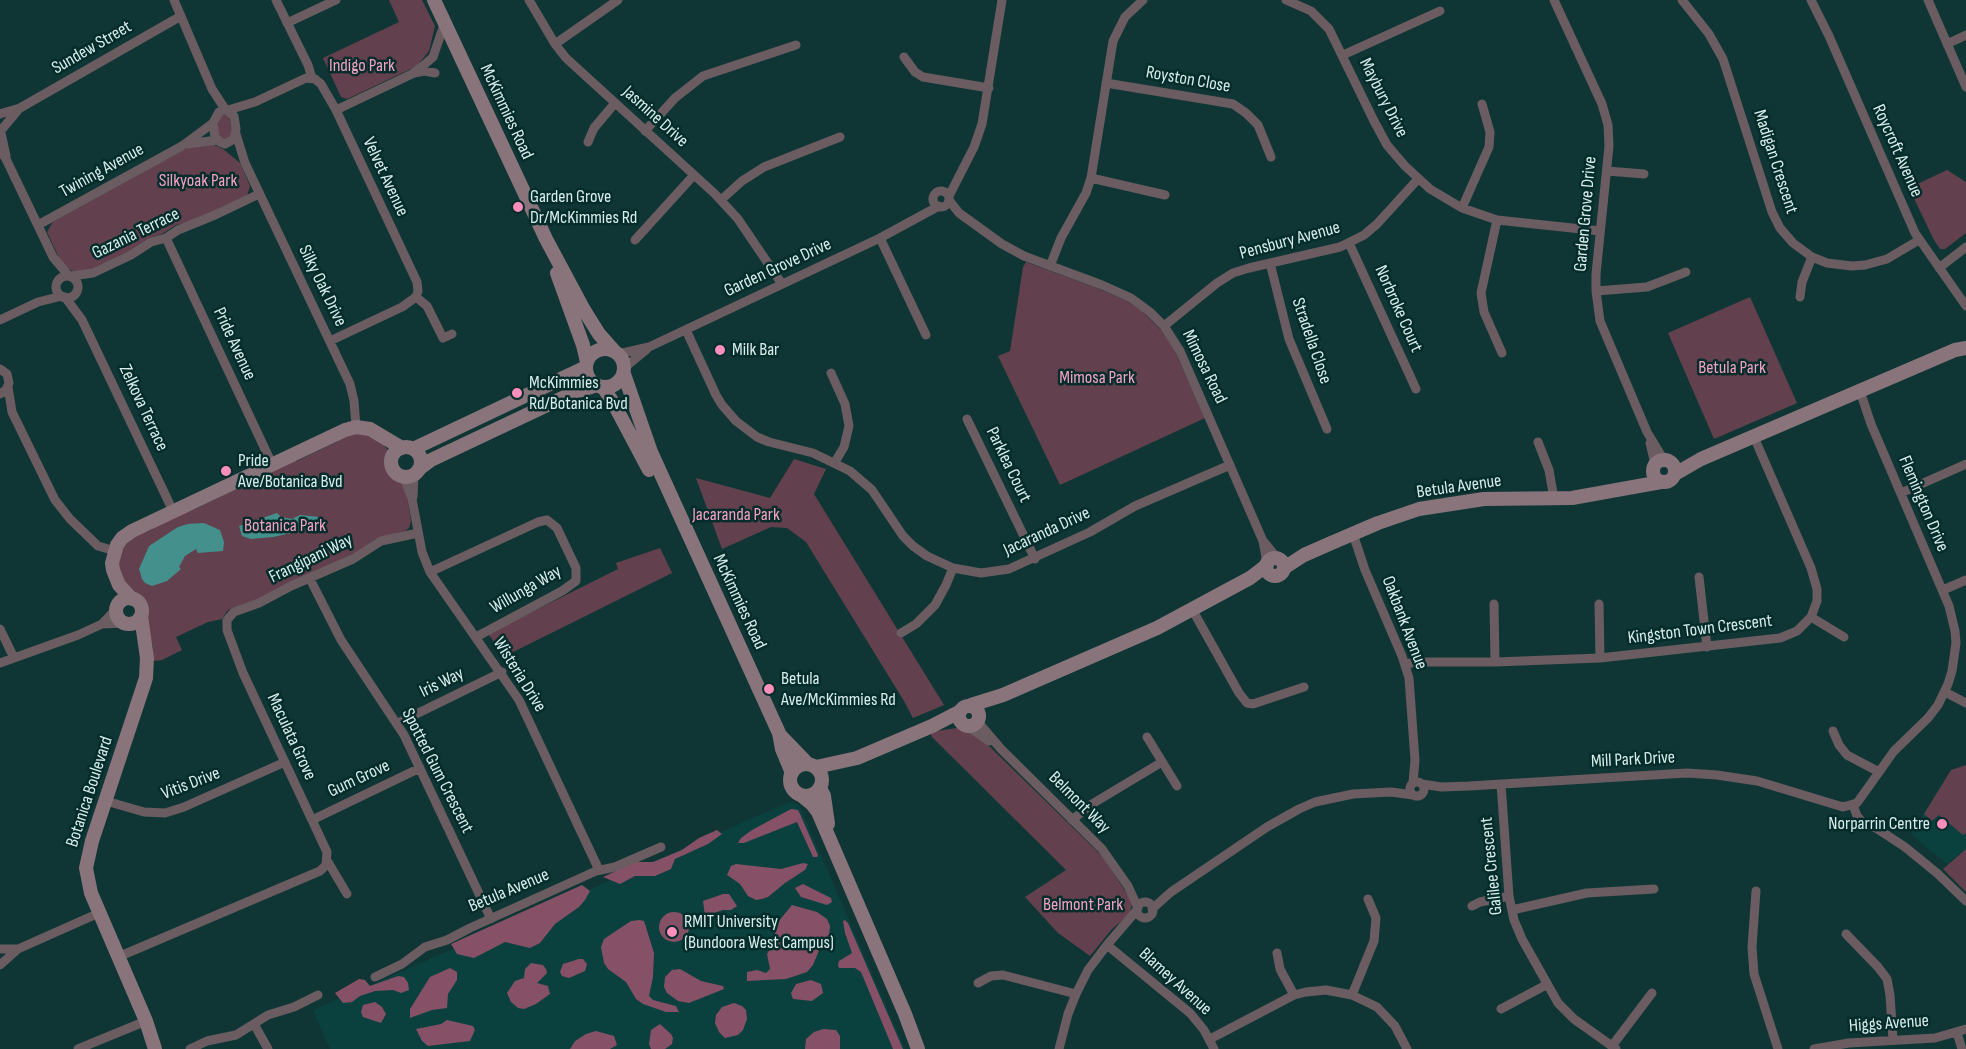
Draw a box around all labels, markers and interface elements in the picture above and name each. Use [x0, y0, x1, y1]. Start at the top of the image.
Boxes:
street label: Sundew Street [48, 17, 136, 79]
park label: Indigo Park [329, 55, 395, 77]
street label: Maybury Drive [1354, 55, 1412, 141]
street label: McKimmies Road [475, 61, 537, 163]
street label: Royston Close [1144, 62, 1232, 98]
street label: Jasmine Drive [618, 82, 692, 152]
street label: Roycroft Avenue [1867, 101, 1927, 201]
street label: Madigan Crescent [1748, 107, 1802, 217]
street label: Velvet Avenue [357, 134, 413, 220]
street label: Twining Avenue [56, 139, 148, 203]
street label: Garden Grove Drive [1570, 155, 1602, 273]
park label: Silkyoak Park [159, 170, 237, 192]
place label: Garden Grove Dr/McKimmies Rd [530, 186, 637, 228]
marker: Garden Grove Dr/McKimmies Rd [511, 200, 525, 214]
street label: Gazania Terrace [89, 204, 183, 264]
street label: Pensbury Avenue [1237, 217, 1343, 265]
street label: Garden Grove Drive [721, 234, 835, 302]
street label: Silky Oak Drive [293, 242, 351, 330]
street label: Norbroke Court [1369, 262, 1427, 356]
street label: Stradella Close [1286, 295, 1336, 387]
street label: Pride Avenue [208, 304, 260, 384]
street label: Mimosa Road [1177, 327, 1231, 407]
place label: Milk Bar [732, 339, 779, 361]
marker: Milk Bar [713, 343, 727, 357]
park label: Betula Park [1698, 357, 1766, 379]
street label: Zelkova Terrace [114, 361, 172, 455]
park label: Mimosa Park [1059, 367, 1135, 389]
place label: McKimmies Rd/Botanica Bvd [529, 372, 628, 415]
marker: McKimmies Rd/Botanica Bvd [510, 386, 524, 400]
street label: Parklea Court [981, 424, 1035, 506]
place label: Pride Ave/Botanica Bvd [238, 450, 343, 492]
street label: Flemington Drive [1893, 453, 1953, 555]
marker: Pride Ave/Botanica Bvd [219, 464, 233, 478]
street label: Betula Avenue [1415, 470, 1503, 504]
street label: Jacaranda Drive [1000, 503, 1094, 561]
park label: Jacaranda Park [692, 504, 780, 526]
park label: Botanica Park [244, 515, 326, 537]
street label: Frangipani Way [266, 530, 356, 588]
street label: McKimmies Road [708, 551, 770, 653]
street label: Willunga Way [487, 561, 565, 619]
street label: Oakbank Avenue [1376, 573, 1432, 673]
street label: Kingston Town Crescent [1627, 610, 1773, 650]
street label: Wisteria Drive [488, 634, 550, 716]
street label: Iris Way [416, 663, 468, 703]
place label: Betula Ave/McKimmies Rd [781, 668, 896, 710]
marker: Betula Ave/McKimmies Rd [762, 682, 776, 696]
street label: Maculata Grove [262, 690, 320, 784]
street label: Spotted Gum Crescent [396, 705, 478, 837]
street label: Botanica Boulevard [62, 734, 118, 850]
street label: Mill Park Drive [1590, 747, 1676, 773]
street label: Gum Grove [324, 755, 394, 803]
street label: Vitis Drive [159, 763, 223, 805]
street label: Belmont Way [1044, 768, 1114, 838]
place label: Norparrin Centre [1828, 813, 1930, 835]
street label: Galilee Crescent [1476, 816, 1508, 916]
marker: Norparrin Centre [1935, 817, 1949, 831]
street label: Betula Avenue [465, 864, 553, 918]
park label: Belmont Park [1043, 894, 1123, 916]
place label: RMIT University (Bundoora West Campus) [684, 911, 834, 954]
marker: RMIT University (Bundoora West Campus) [665, 925, 679, 939]
street label: Blamey Avenue [1134, 944, 1216, 1020]
street label: Higgs Avenue [1848, 1010, 1930, 1038]

